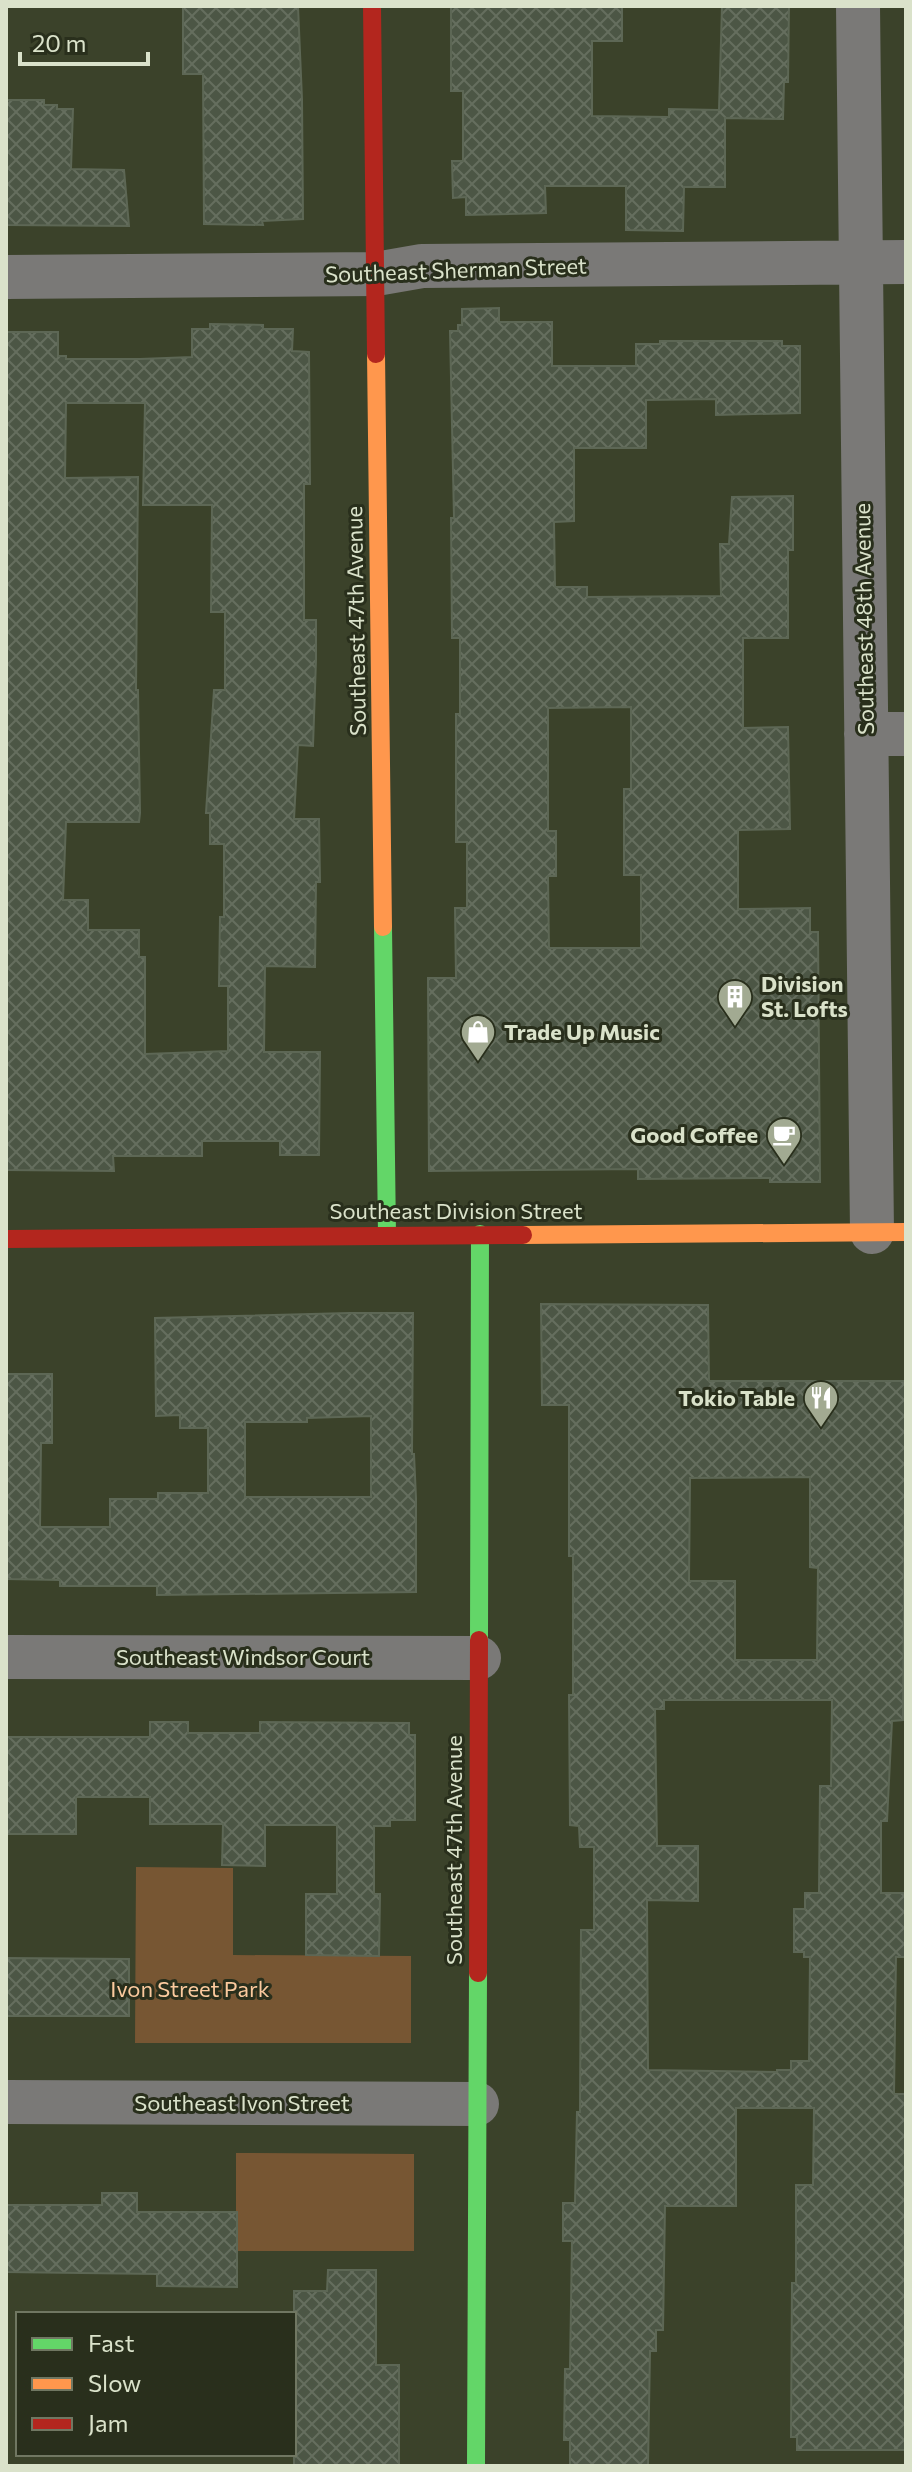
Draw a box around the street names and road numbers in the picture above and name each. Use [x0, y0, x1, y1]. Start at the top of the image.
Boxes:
street label: Southeast Sherman Street [325, 251, 587, 288]
street label: Southeast 48th Avenue [848, 503, 879, 735]
street label: Southeast 47th Avenue [340, 506, 371, 736]
street label: Southeast Division Street [330, 1197, 582, 1224]
street label: Southeast Windsor Court [116, 1643, 370, 1670]
street label: Southeast 47th Avenue [440, 1735, 467, 1965]
street label: Southeast Ivon Street [134, 2089, 350, 2116]

